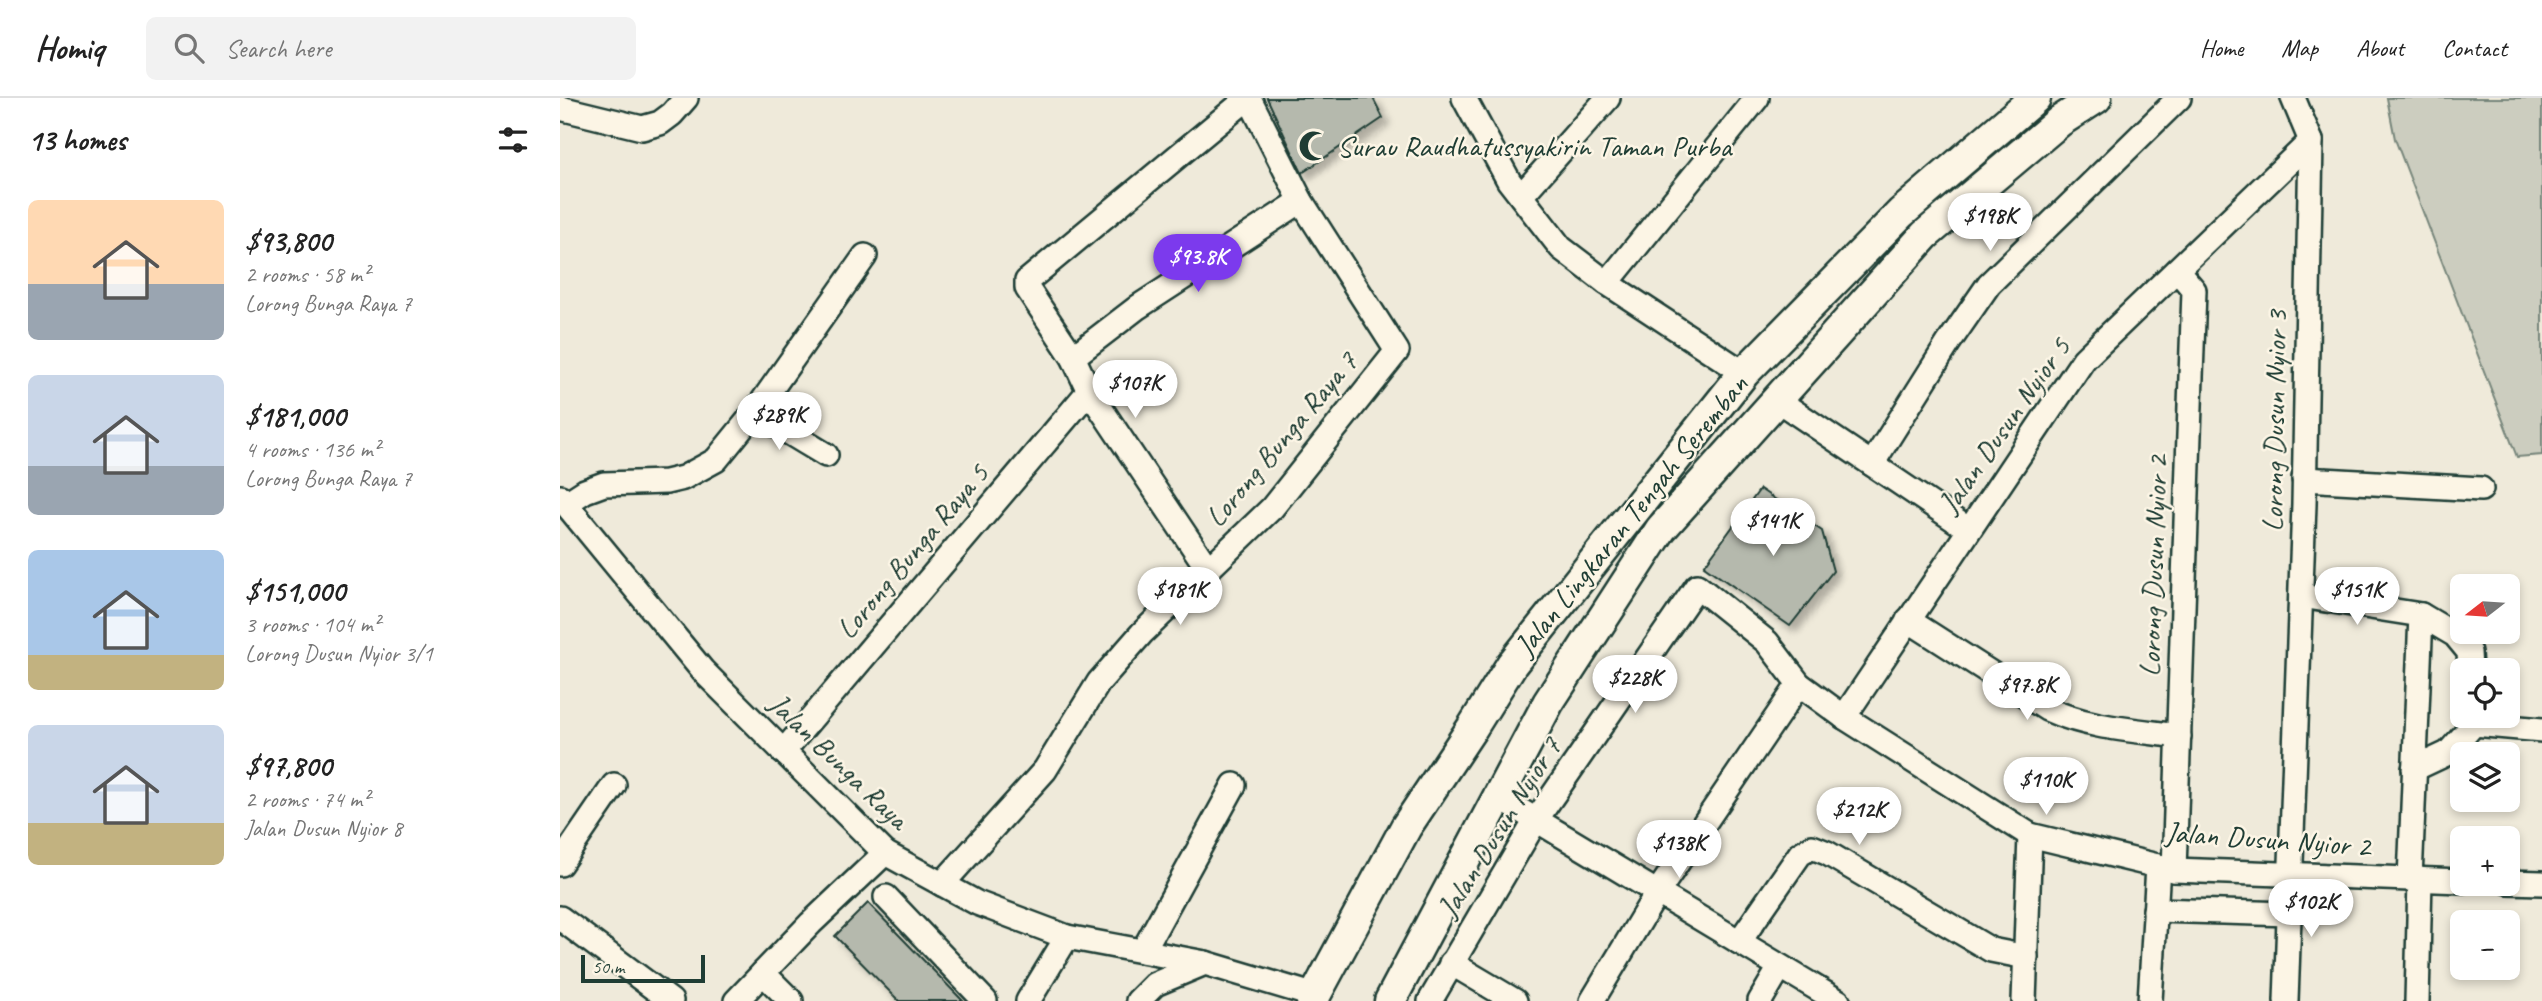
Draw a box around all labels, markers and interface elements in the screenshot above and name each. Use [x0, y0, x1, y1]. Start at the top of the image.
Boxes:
search box [146, 17, 636, 80]
text: Homiq [35, 27, 104, 69]
icon: search [170, 29, 208, 67]
text: Search here [226, 32, 331, 65]
text: Home [2200, 33, 2243, 63]
text: Map [2281, 33, 2318, 63]
text: About [2356, 33, 2404, 63]
text: Contact [2442, 33, 2507, 63]
text: 13 homes [28, 121, 126, 159]
icon: filters [494, 121, 532, 159]
place label: Surau Raudhatussyakirin Taman Purba [1337, 127, 1733, 165]
mosque icon: Surau Raudhatussyakirin Taman Purba [1297, 129, 1331, 163]
pin: $198K [1941, 194, 2039, 253]
text: $198K [1964, 201, 2016, 230]
text: $93,800 [245, 222, 332, 260]
icon: home [84, 228, 168, 312]
pin: $93.8K [1141, 234, 1255, 294]
text: $93.8K [1169, 242, 1227, 271]
text: 2 rooms · 58 m² [245, 260, 369, 289]
text: Lorong Bunga Raya 7 [245, 289, 412, 318]
street label: Lorong Dusun Nyior 3 [2253, 307, 2295, 532]
street label: Jalan Dusun Nyior 5 [1928, 329, 2079, 522]
street label: Lorong Bunga Raya 7 [1196, 342, 1366, 535]
pin: $107K [1086, 360, 1184, 420]
street label: Jalan Lingkaran Tengah Seremban [1504, 366, 1757, 665]
text: $107K [1109, 368, 1162, 397]
pin: $289K [730, 392, 828, 452]
text: $181,000 [245, 397, 345, 435]
text: $289K [753, 400, 805, 429]
icon: home [84, 403, 168, 487]
text: 4 rooms · 136 m² [245, 435, 380, 464]
street label: Lorong Dusun Nyior 2 [2130, 452, 2176, 677]
street label: Lorong Bunga Raya 5 [827, 454, 997, 647]
text: Lorong Bunga Raya 7 [245, 464, 412, 493]
pin: $141K [1724, 498, 1822, 558]
text: $141K [1746, 506, 1800, 535]
pin: $181K [1131, 568, 1229, 627]
pin: $151K [2308, 568, 2406, 627]
text: $151,000 [245, 572, 345, 610]
north arrow [2450, 574, 2520, 644]
map controls [2450, 574, 2520, 980]
text: $181K [1153, 575, 1207, 604]
text: $151K [2331, 575, 2383, 604]
icon: home [84, 578, 168, 662]
text: 3 rooms · 104 m² [245, 610, 380, 639]
text: Lorong Dusun Nyior 3/1 [245, 639, 433, 668]
pin: $228K [1586, 656, 1684, 715]
button: locate [2450, 658, 2520, 728]
pin: $97.8K [1970, 662, 2084, 722]
text: $228K [1608, 663, 1662, 692]
text: $97.8K [1998, 670, 2056, 699]
street label: Jalan Bunga Raya [760, 683, 919, 839]
street label: Jalan Dusun Nyior 7 [1427, 729, 1570, 926]
button: layers [2450, 742, 2520, 812]
text: $97,800 [245, 747, 331, 785]
icon: home [84, 753, 168, 837]
pin: $110K [1997, 758, 2095, 817]
text: $110K [2019, 765, 2073, 794]
text: 2 rooms · 74 m² [245, 785, 369, 814]
pin: $212K [1810, 788, 1908, 847]
text: $212K [1832, 795, 1886, 824]
street label: Jalan Dusun Nyior 2 [2162, 813, 2374, 865]
text: Jalan Dusun Nyior 8 [245, 814, 402, 843]
pin: $138K [1630, 820, 1728, 880]
button: + [2450, 826, 2520, 896]
text: $138K [1652, 828, 1706, 857]
pin: $102K [2262, 880, 2360, 939]
text: $102K [2284, 887, 2338, 916]
button: − [2450, 910, 2520, 980]
scale bar [581, 952, 705, 984]
text: 50 m [592, 955, 624, 979]

